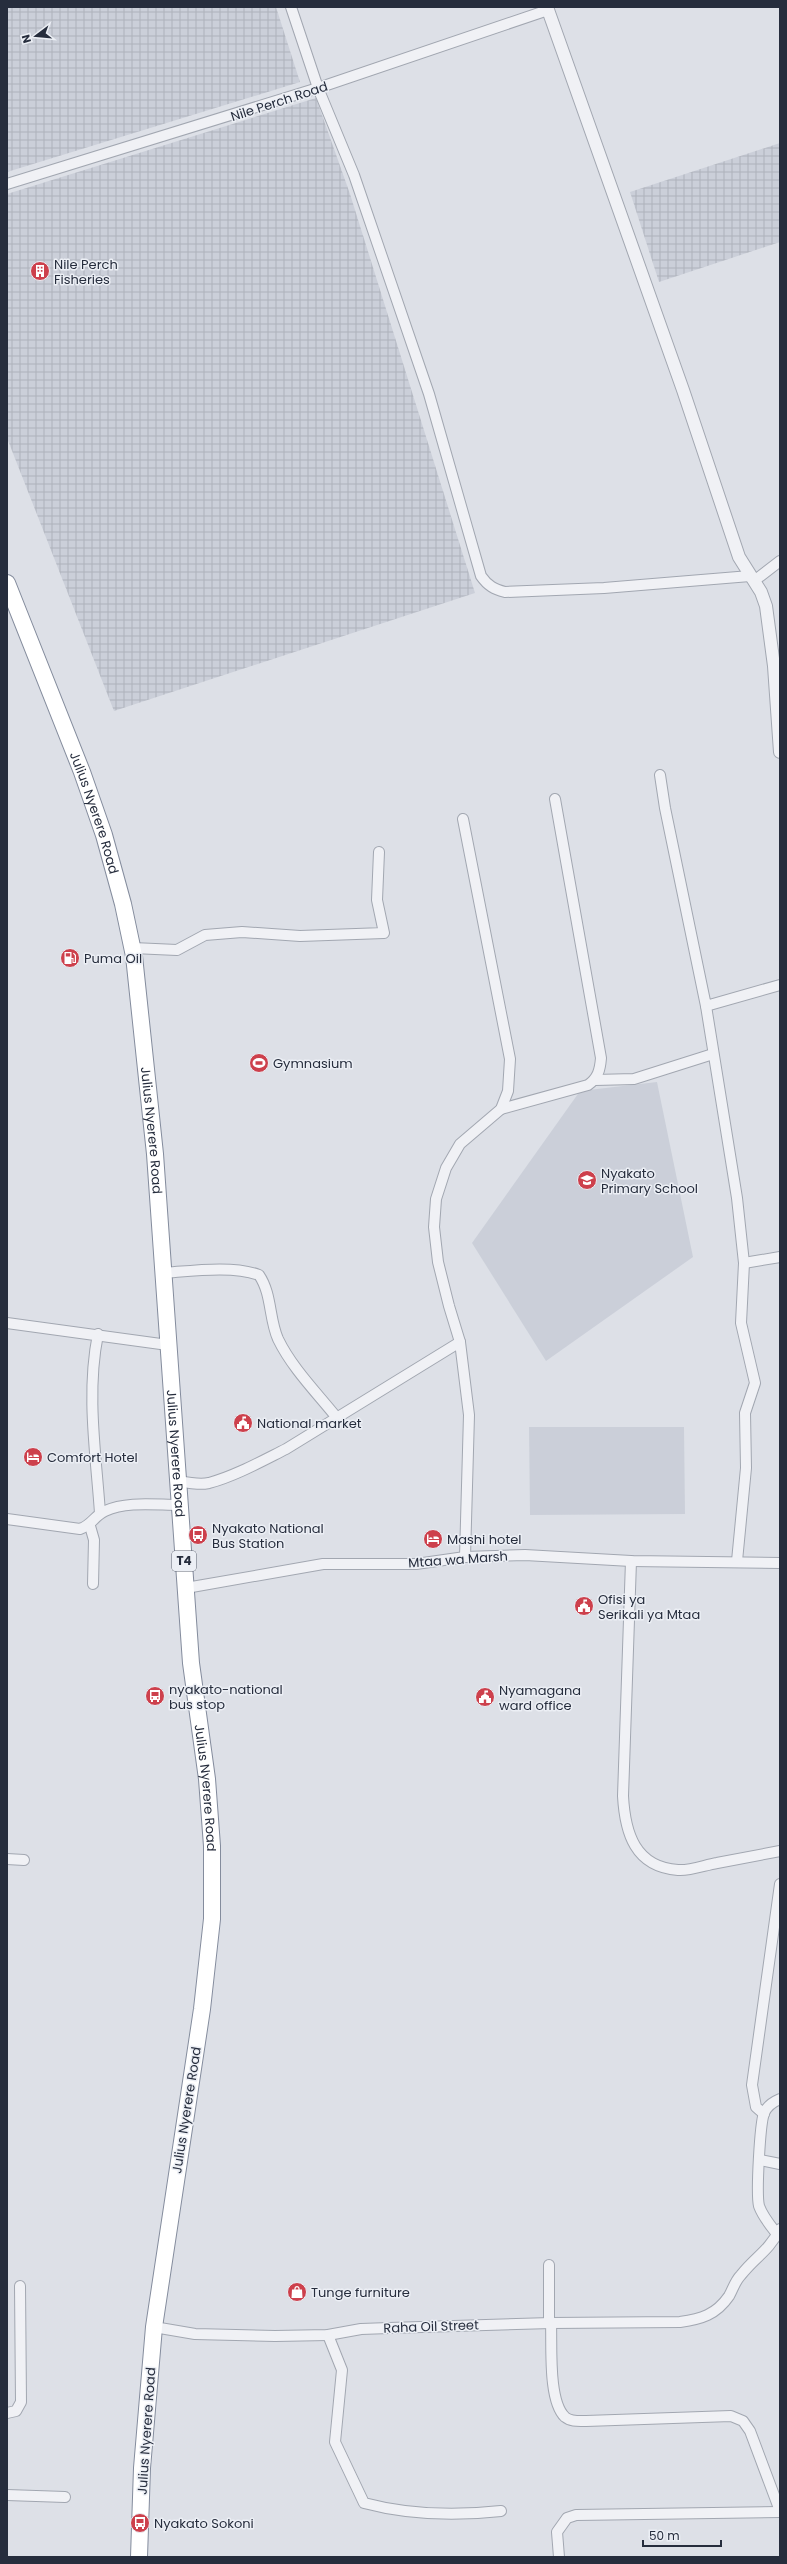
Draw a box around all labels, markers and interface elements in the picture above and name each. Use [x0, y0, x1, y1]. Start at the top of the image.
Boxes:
north arrow [16, 16, 56, 56]
text: N [18, 33, 35, 45]
street label: Nile Perch Road [228, 77, 330, 126]
place label: Nile Perch Fisheries [54, 255, 118, 289]
building icon: Nile Perch Fisheries [29, 260, 51, 282]
street label: Julius Nyerere Road [65, 749, 123, 876]
fuel station icon: Puma Oil [59, 947, 81, 969]
place label: Puma Oil [84, 949, 142, 968]
sports icon: Gymnasium [248, 1052, 270, 1074]
place label: Gymnasium [273, 1054, 353, 1073]
street label: Julius Nyerere Road [136, 1066, 167, 1195]
place label: Nyakato Primary School [601, 1164, 698, 1198]
school or university icon: Nyakato Primary School [576, 1169, 598, 1191]
street label: Julius Nyerere Road [162, 1389, 190, 1518]
public building icon: National market [232, 1412, 254, 1434]
place label: National market [257, 1414, 362, 1433]
hotel icon: Comfort Hotel [22, 1446, 44, 1468]
place label: Comfort Hotel [47, 1448, 138, 1467]
place label: Nyakato National Bus Station [212, 1519, 324, 1553]
bus stop icon: Nyakato National Bus Station [187, 1524, 209, 1546]
hotel icon: Mashi hotel [422, 1528, 444, 1550]
place label: Mashi hotel [447, 1530, 521, 1549]
street label: Mtaa wa Marsh [408, 1547, 508, 1572]
road number: T4 [172, 1551, 196, 1571]
place label: Ofisi ya Serikali ya Mtaa [598, 1590, 700, 1624]
public building icon: Ofisi ya Serikali ya Mtaa [573, 1595, 595, 1617]
place label: nyakato-national bus stop [169, 1680, 283, 1714]
place label: Nyamagana ward office [499, 1681, 581, 1715]
bus stop icon: nyakato-national bus stop [144, 1685, 166, 1707]
public building icon: Nyamagana ward office [474, 1686, 496, 1708]
street label: Julius Nyerere Road [190, 1723, 221, 1852]
street label: Julius Nyerere Road [167, 2045, 206, 2175]
shop icon: Tunge furniture [286, 2281, 308, 2303]
place label: Tunge furniture [311, 2283, 410, 2302]
street label: Raha Oil Street [383, 2315, 479, 2338]
street label: Julius Nyerere Road [133, 2367, 160, 2495]
bus stop icon: Nyakato Sokoni [129, 2512, 151, 2534]
place label: Nyakato Sokoni [154, 2514, 254, 2533]
scale bar [643, 2522, 721, 2548]
text: 50 m [649, 2527, 680, 2544]

